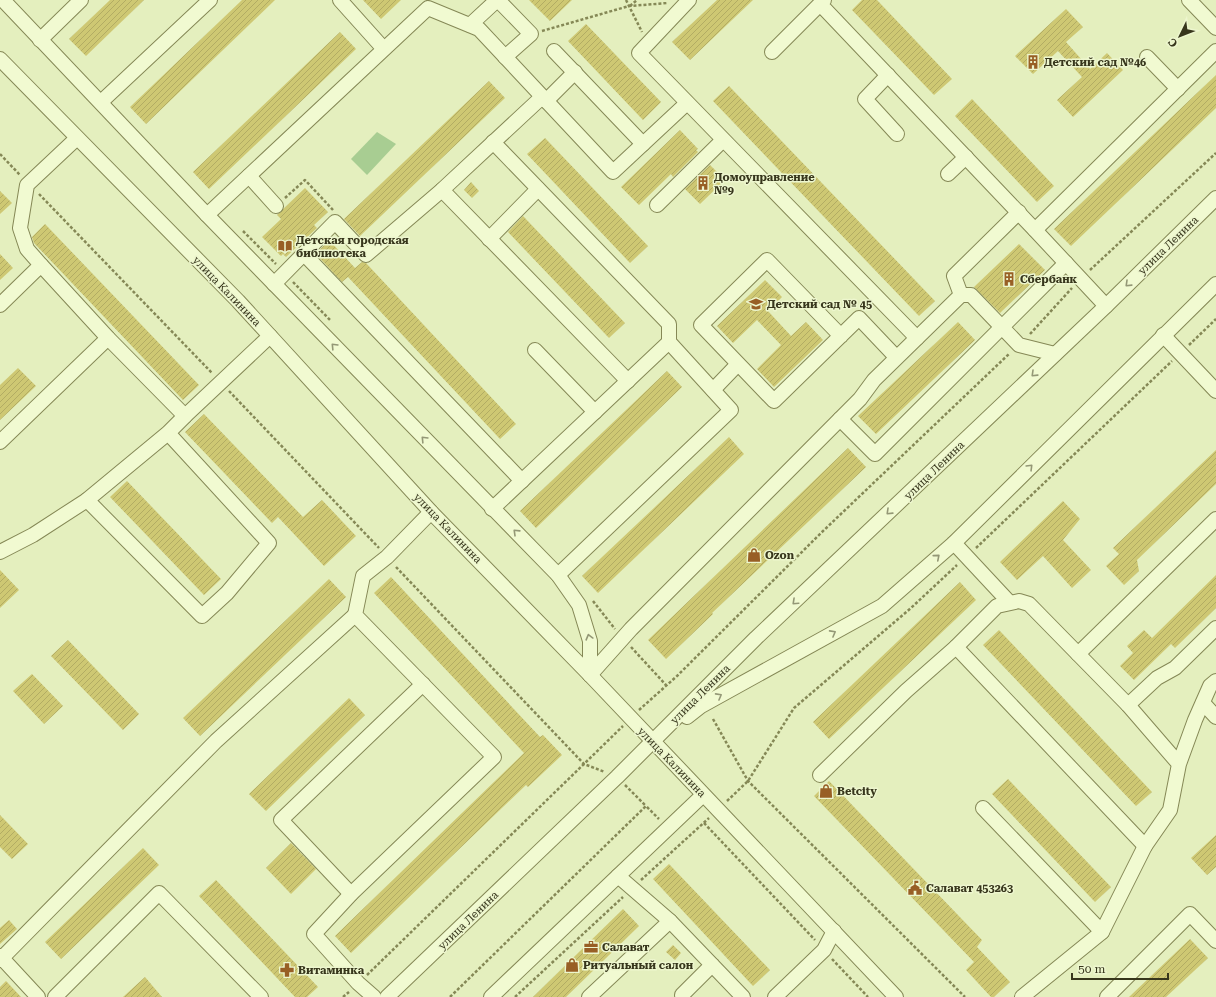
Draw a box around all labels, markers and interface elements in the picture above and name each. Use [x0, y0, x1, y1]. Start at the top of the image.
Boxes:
north arrow [1160, 16, 1200, 56]
text: С [1165, 35, 1180, 50]
building icon: Детский сад №46 [1025, 54, 1041, 70]
place label: Детский сад №46 [1044, 56, 1146, 69]
place label: Домоуправление №9 [714, 171, 815, 197]
building icon: Домоуправление №9 [695, 175, 711, 191]
street label: улица Ленина [1136, 213, 1201, 277]
place label: Детская городская библиотека [296, 234, 409, 260]
library icon: Детская городская библиотека [277, 238, 293, 254]
street label: улица Калинина [190, 254, 263, 329]
building icon: Сбербанк [1001, 271, 1017, 287]
place label: Сбербанк [1020, 273, 1078, 286]
one-way arrow [1125, 279, 1133, 287]
school or university icon: Детский сад № 45 [748, 296, 764, 312]
place label: Детский сад № 45 [767, 298, 872, 311]
one-way arrow [331, 343, 339, 351]
one-way arrow [1031, 369, 1039, 377]
one-way arrow [422, 436, 429, 444]
street label: улица Ленина [902, 438, 967, 502]
one-way arrow [1025, 464, 1033, 472]
street label: улица Калинина [411, 491, 484, 566]
one-way arrow [886, 507, 894, 515]
one-way arrow [513, 529, 521, 537]
shop icon: Ozon [746, 547, 762, 563]
place label: Ozon [765, 549, 795, 562]
one-way arrow [933, 555, 940, 562]
one-way arrow [792, 597, 800, 604]
one-way arrow [829, 631, 836, 638]
one-way arrow [585, 633, 593, 640]
street label: улица Ленина [668, 662, 733, 727]
one-way arrow [715, 694, 722, 701]
street label: улица Калинина [635, 725, 708, 800]
shop icon: Betcity [818, 783, 834, 799]
place label: Betcity [837, 785, 877, 798]
public building icon: Салават 453263 [907, 880, 923, 896]
place label: Салават 453263 [926, 882, 1013, 895]
street label: улица Ленина [436, 888, 501, 952]
office icon: Салават [583, 939, 599, 955]
place label: Салават [602, 941, 650, 954]
scale bar [1072, 955, 1168, 981]
shop icon: Ритуальный салон [564, 957, 580, 973]
place label: Ритуальный салон [583, 959, 694, 972]
pharmacy icon: Витаминка [279, 962, 295, 978]
text: 50 m [1078, 962, 1105, 976]
place label: Витаминка [298, 964, 365, 977]

